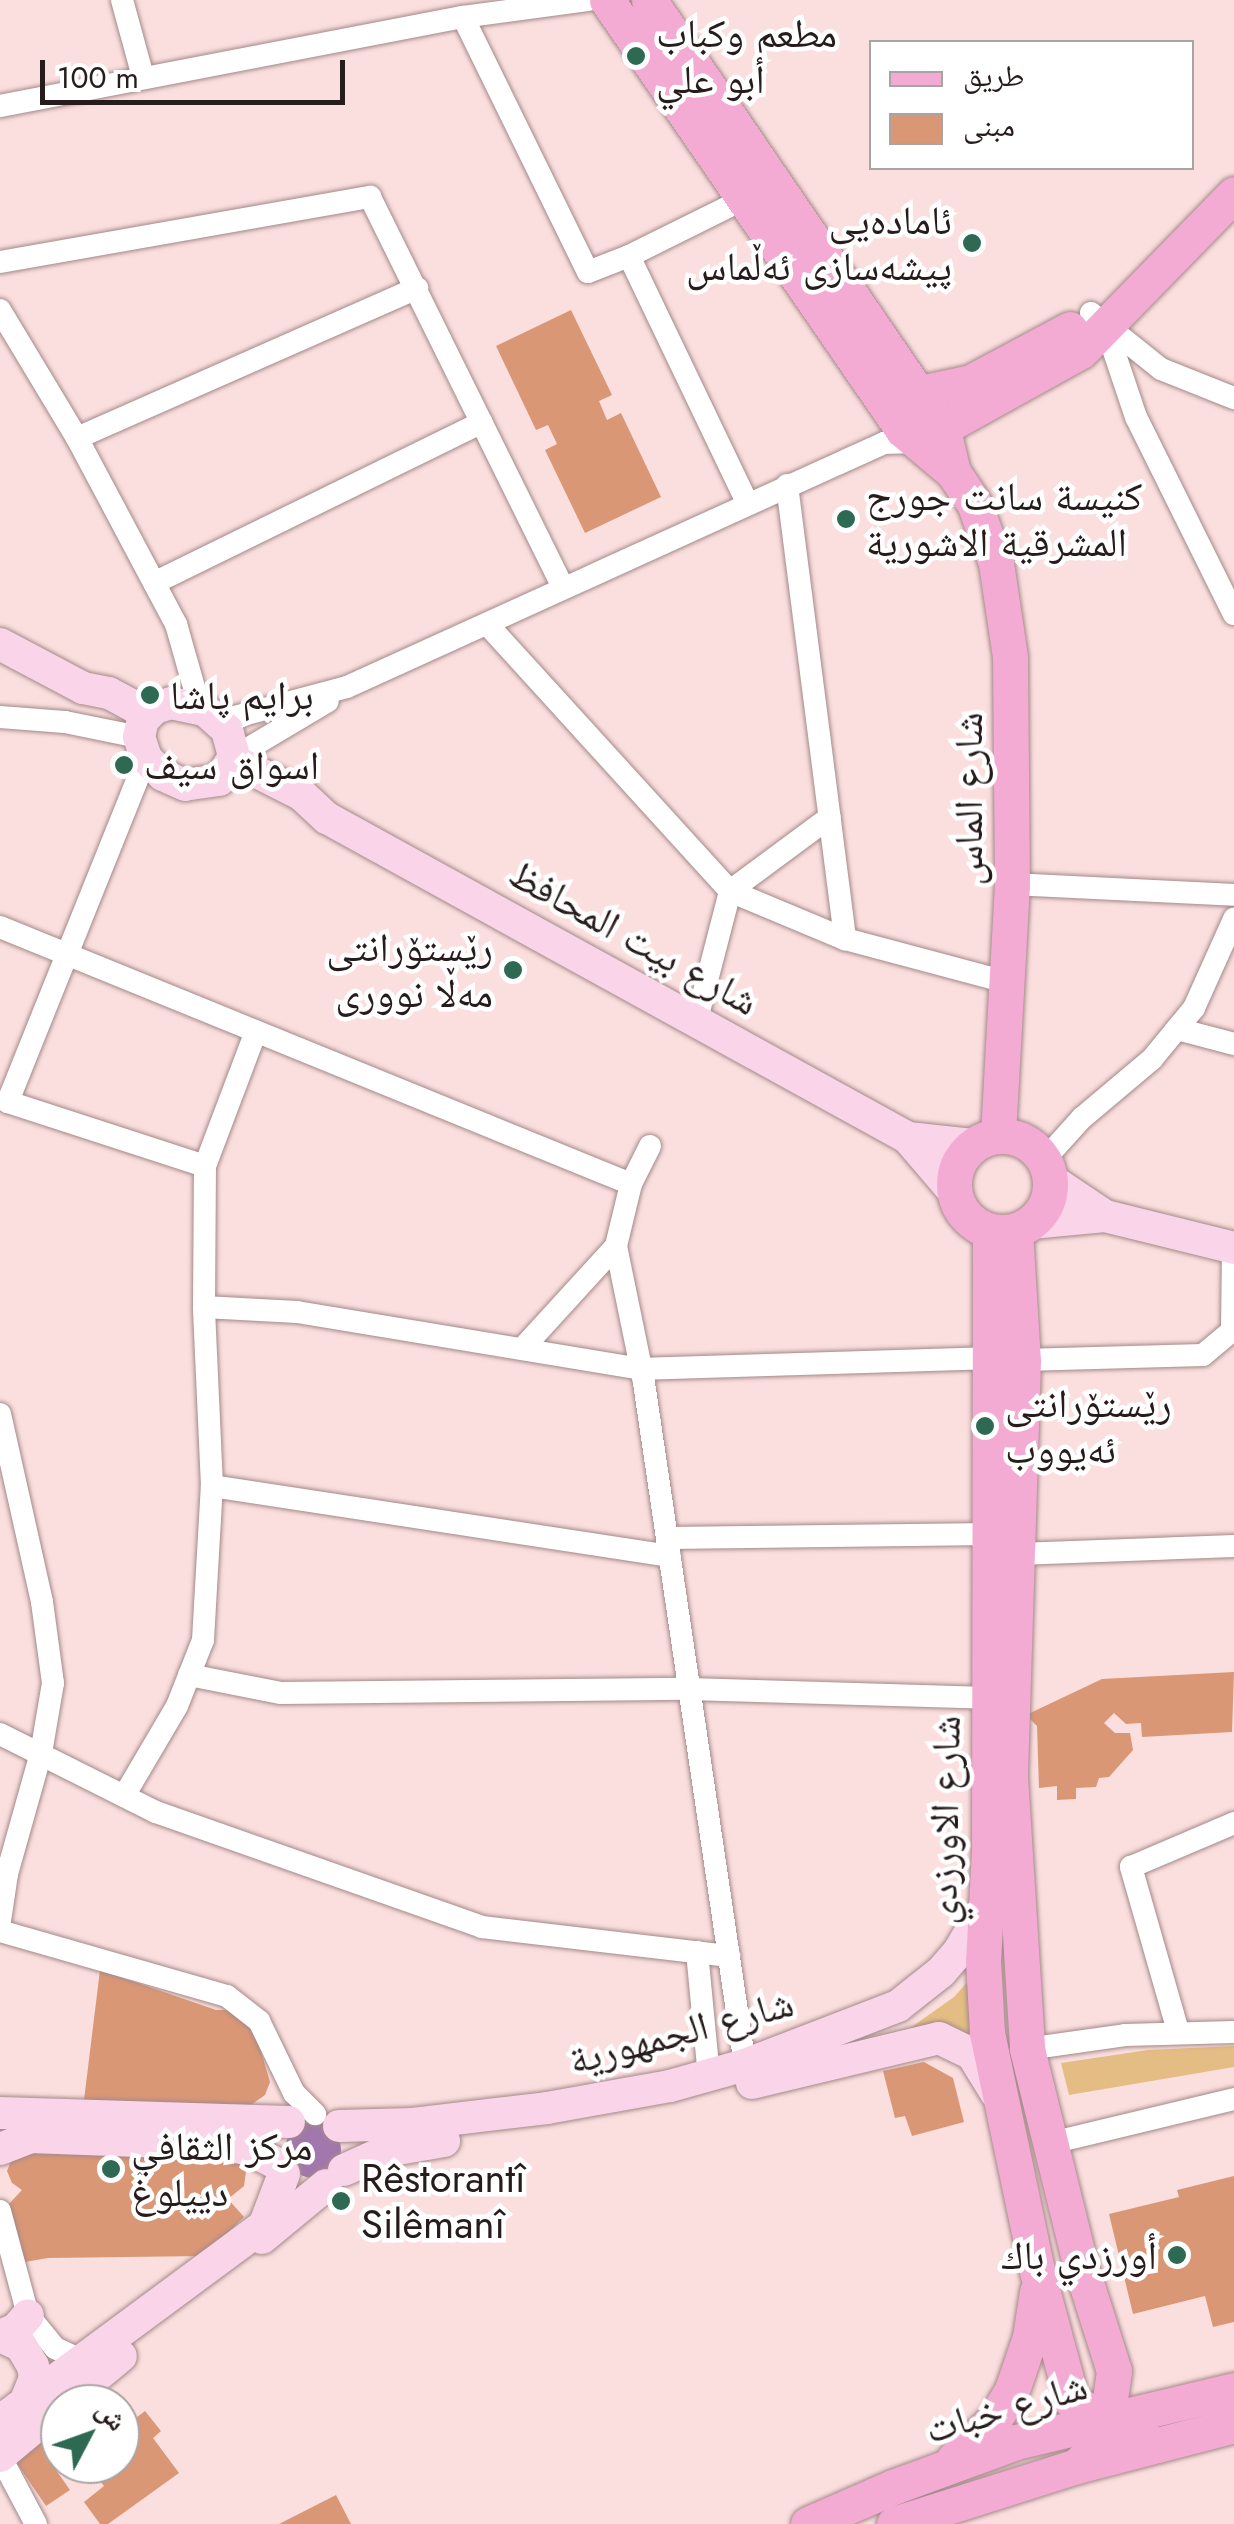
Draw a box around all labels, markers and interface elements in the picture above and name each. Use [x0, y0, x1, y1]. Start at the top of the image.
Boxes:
place label: مطعم وكباب أبو علي [656, 9, 837, 103]
scale bar [45, 40, 350, 102]
legend [869, 40, 1194, 170]
marker: مطعم وكباب أبو علي [625, 45, 647, 67]
text: طريق [963, 54, 1024, 97]
text: 100 m [57, 56, 139, 99]
text: مبنى [963, 104, 1015, 147]
place label: ئامادەیی پیشەسازی ئەڵماس [686, 196, 952, 290]
marker: ئامادەیی پیشەسازی ئەڵماس [961, 232, 983, 254]
place label: كنيسة سانت جورج المشرقية الاشورية [866, 472, 1142, 566]
marker: كنيسة سانت جورج المشرقية الاشورية [835, 508, 857, 530]
place label: برایم پاشا [170, 671, 314, 719]
marker: برایم پاشا [139, 684, 161, 706]
street label: شارع الماس [944, 712, 992, 886]
place label: اسواق سيف [144, 741, 319, 789]
marker: اسواق سيف [113, 754, 135, 776]
street label: شارع بيت المحافظ [501, 849, 767, 1025]
place label: رێستۆرانتی مەڵا نووری [326, 923, 493, 1017]
marker: رێستۆرانتی مەڵا نووری [502, 959, 524, 981]
place label: رێستۆرانتی ئەیووب [1005, 1379, 1172, 1473]
marker: رێستۆرانتی ئەیووب [974, 1415, 996, 1437]
street label: شارع الاورزدي [918, 1715, 970, 1925]
street label: شارع الجمهورية [564, 1978, 798, 2084]
place label: مركز الثقافي دييلوغ [131, 2122, 312, 2216]
place label: Rêstorantî Silêmanî [361, 2154, 526, 2248]
marker: مركز الثقافي دييلوغ [100, 2158, 122, 2180]
marker: Rêstorantî Silêmanî [330, 2190, 352, 2212]
place label: أورزدي باك [1001, 2231, 1157, 2279]
marker: أورزدي باك [1166, 2244, 1188, 2266]
street label: شارع خبات [920, 2361, 1092, 2453]
north arrow [40, 2384, 140, 2484]
text: ش [86, 2391, 137, 2440]

